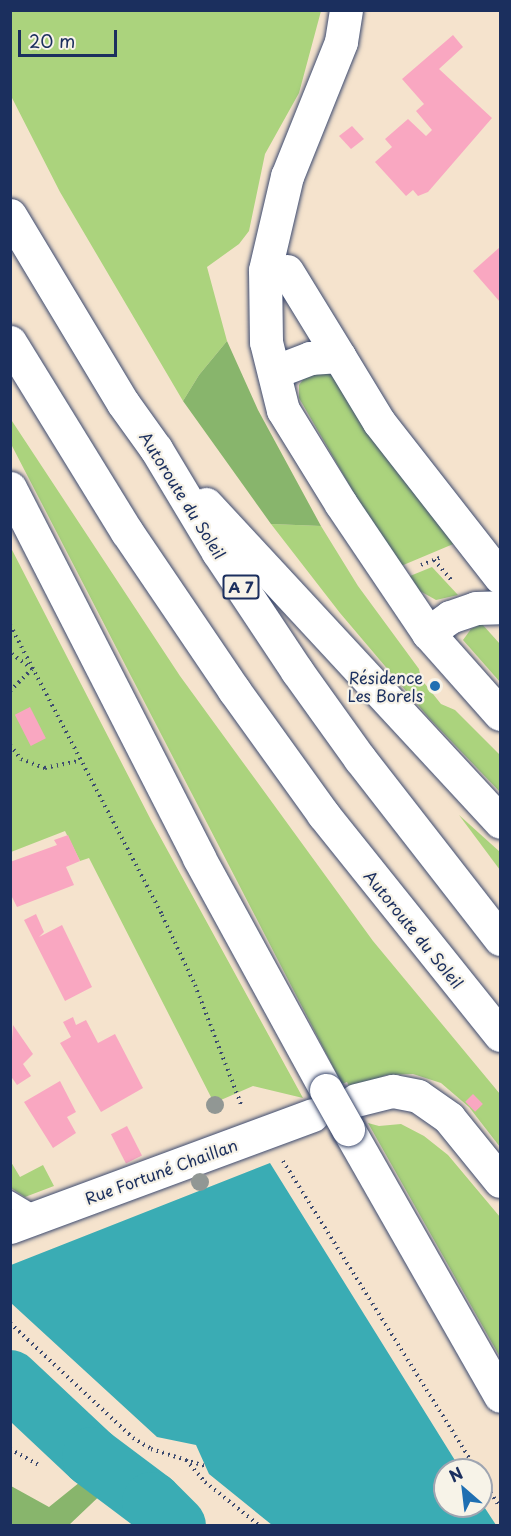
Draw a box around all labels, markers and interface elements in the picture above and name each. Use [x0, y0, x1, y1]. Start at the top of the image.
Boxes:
scale bar [21, 18, 120, 56]
text: 20 m [29, 27, 75, 54]
street label: Autoroute du Soleil [136, 427, 230, 563]
road number: A 7 [222, 575, 260, 599]
place label: Résidence Les Borels [346, 667, 423, 705]
marker: Résidence Les Borels [428, 679, 442, 693]
street label: Autoroute du Soleil [360, 866, 468, 992]
street label: Rue Fortuné Chaillan [81, 1134, 241, 1208]
north arrow [433, 1458, 493, 1518]
text: N [444, 1460, 467, 1487]

